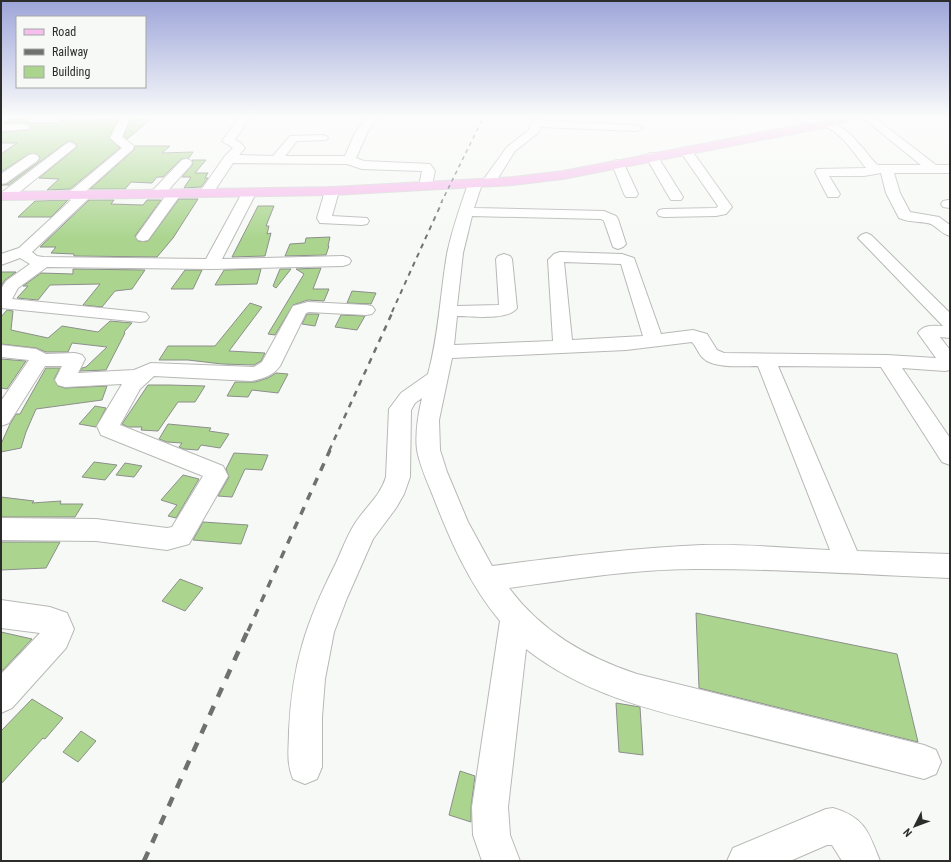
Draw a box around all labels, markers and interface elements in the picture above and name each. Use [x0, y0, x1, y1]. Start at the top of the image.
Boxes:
legend [16, 16, 146, 88]
text: Road [52, 25, 76, 39]
text: Railway [52, 45, 88, 59]
text: Building [52, 65, 90, 79]
north arrow [895, 806, 935, 846]
text: N [901, 825, 915, 839]

